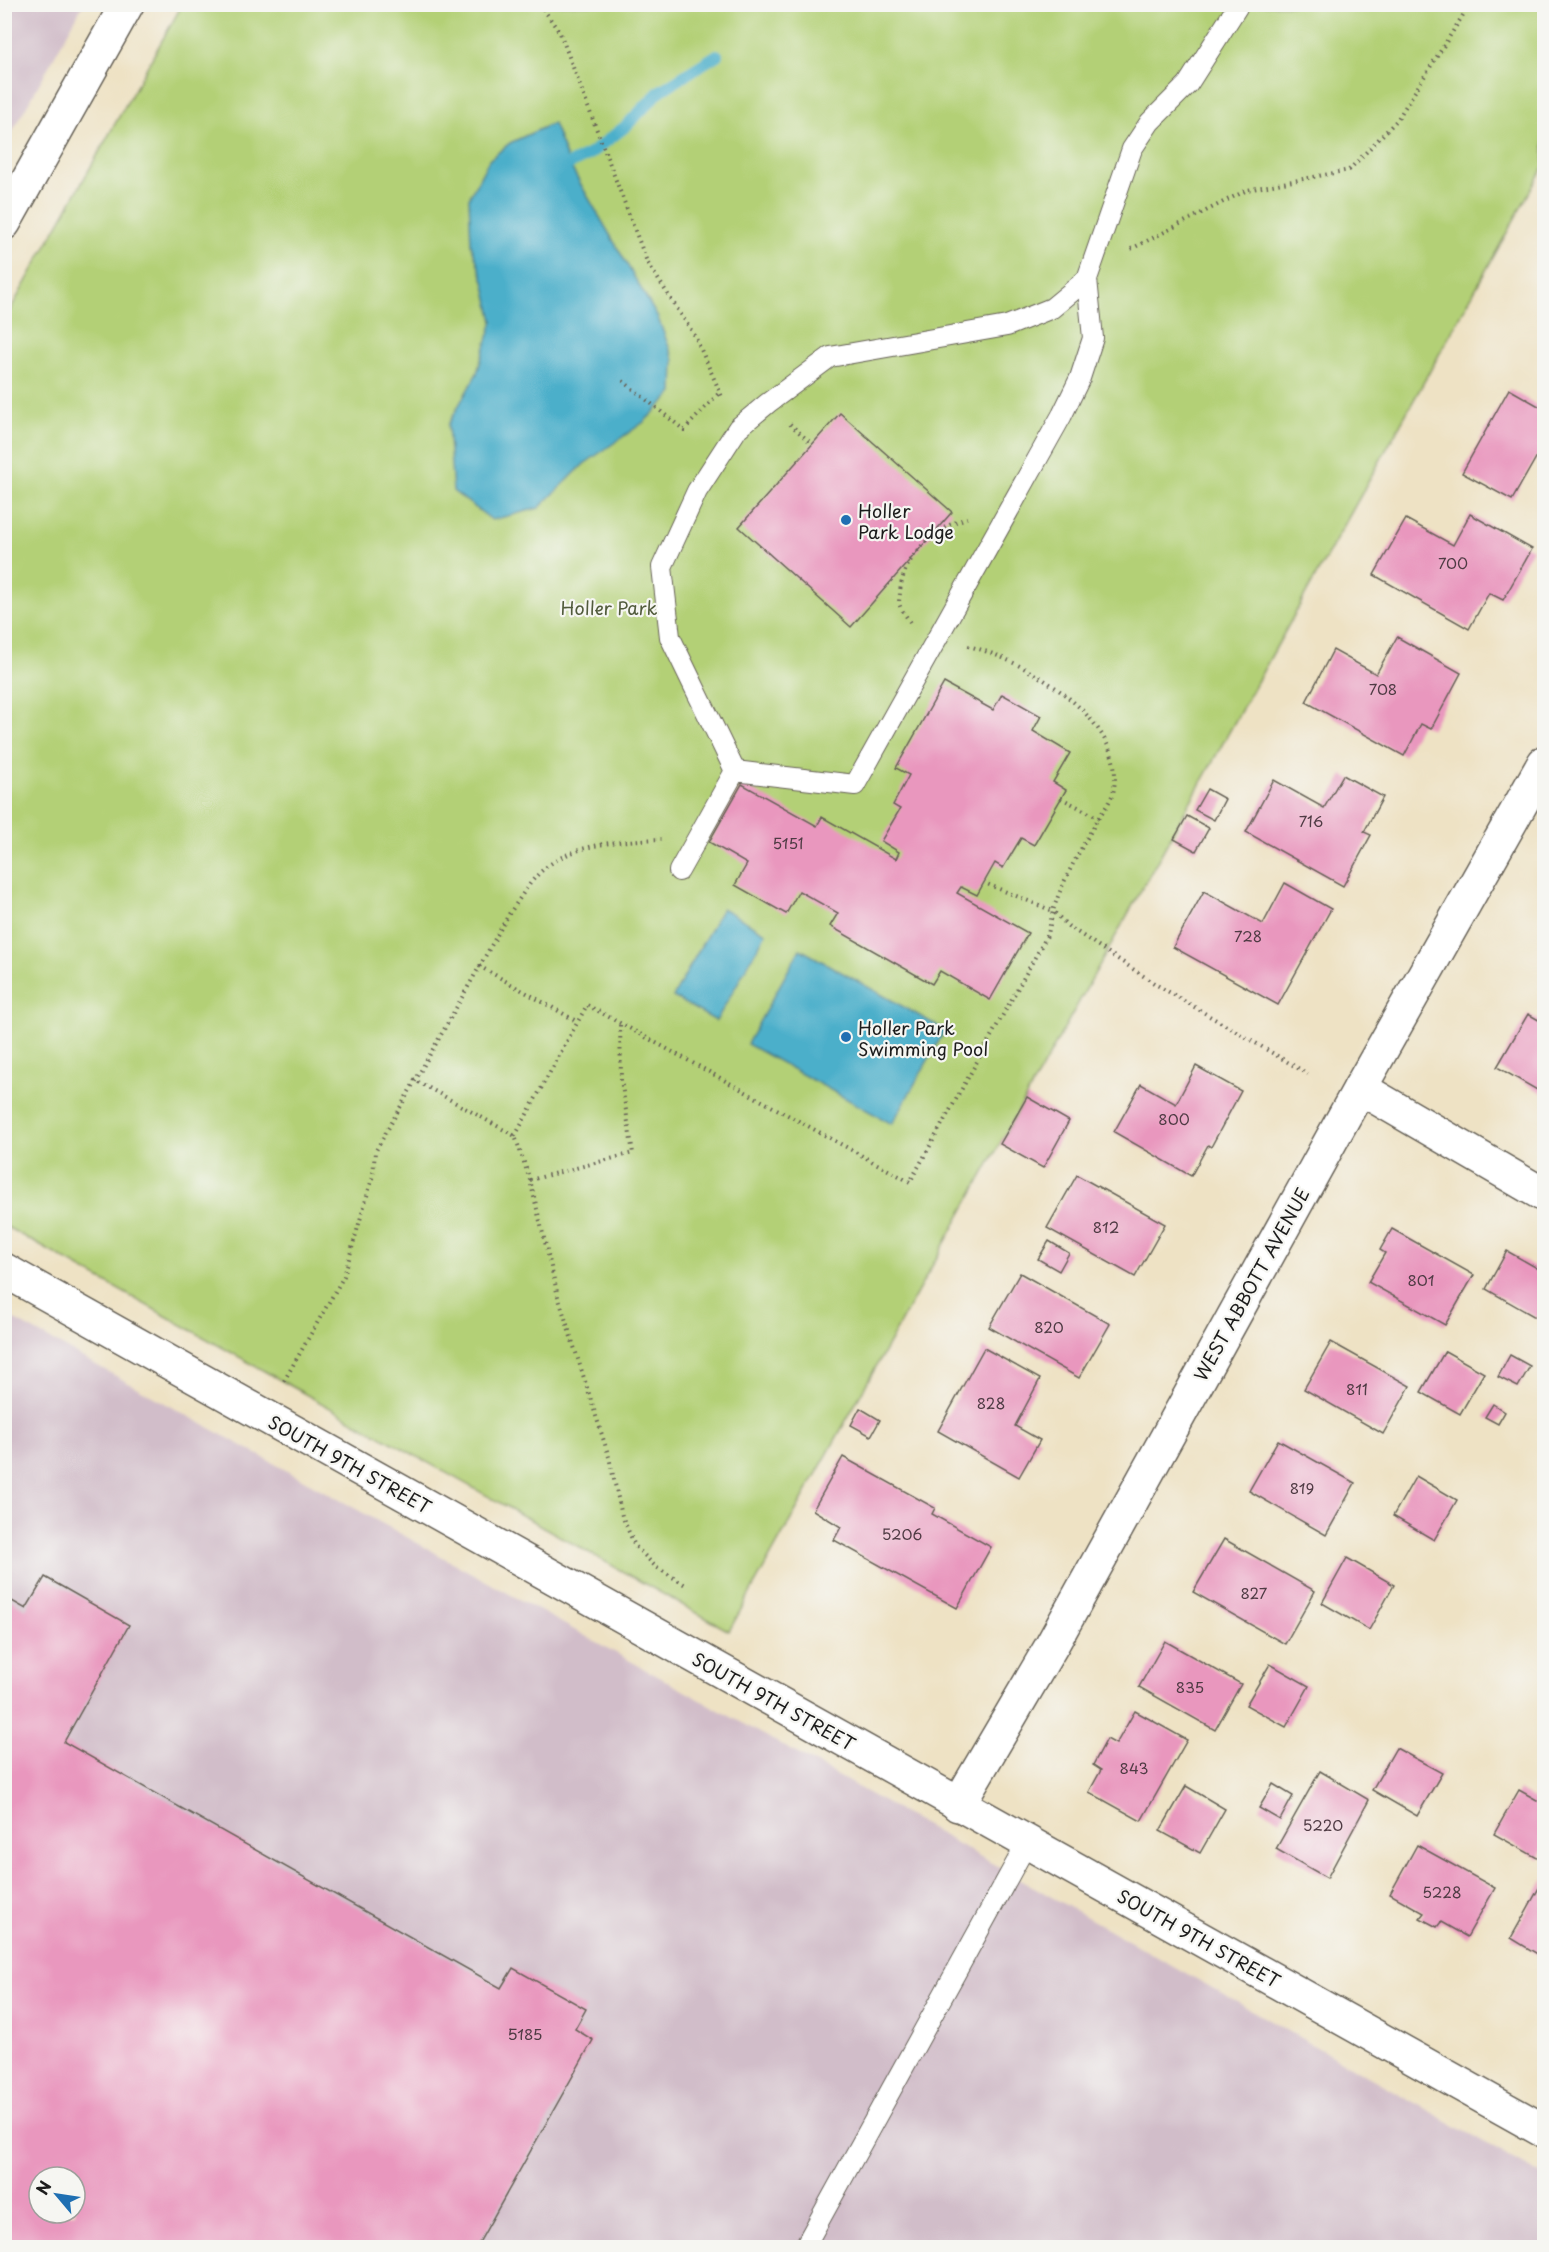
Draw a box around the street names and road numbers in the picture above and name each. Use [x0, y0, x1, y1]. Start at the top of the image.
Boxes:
street label: WEST ABBOTT AVENUE [1187, 1182, 1315, 1386]
street label: SOUTH 9TH STREET [264, 1408, 437, 1520]
street label: SOUTH 9TH STREET [688, 1645, 861, 1757]
street label: SOUTH 9TH STREET [1113, 1882, 1286, 1994]

